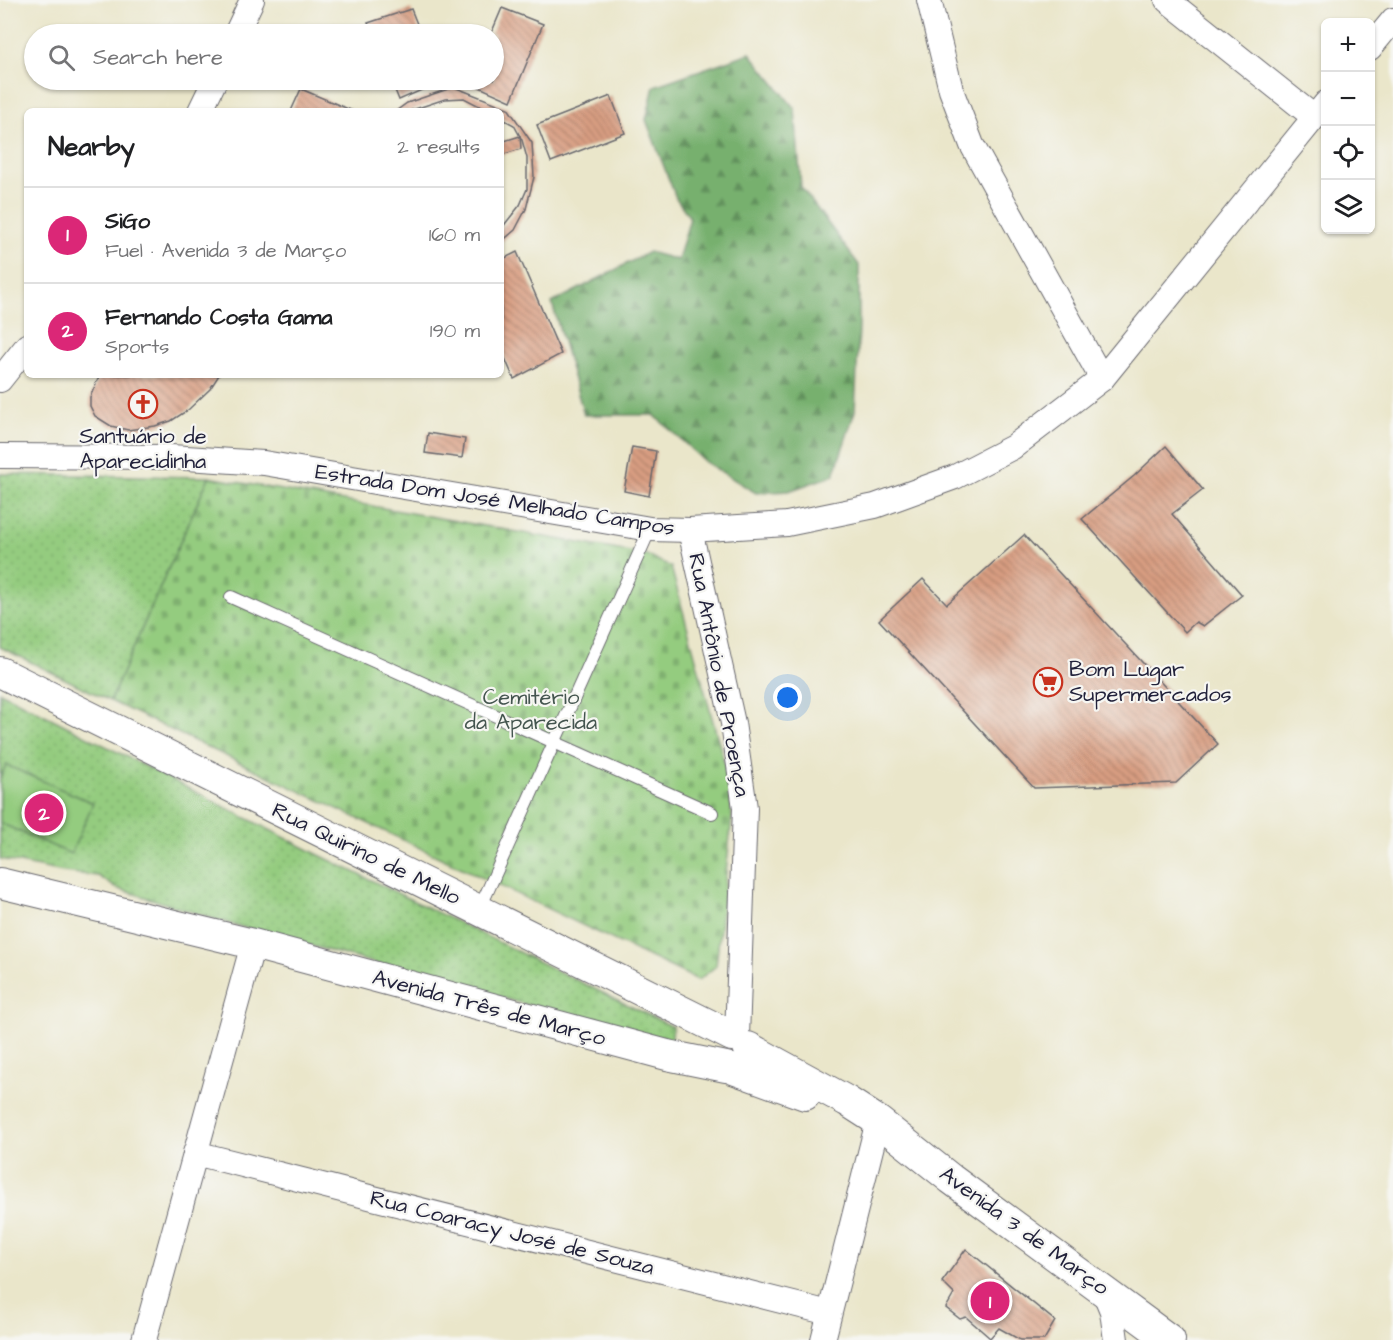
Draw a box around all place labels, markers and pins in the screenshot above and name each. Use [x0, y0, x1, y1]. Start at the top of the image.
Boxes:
church icon: Santuário de Aparecidinha [127, 388, 159, 420]
place label: Santuário de Aparecidinha [79, 421, 207, 477]
place label: Bom Lugar Supermercados [1069, 654, 1232, 710]
supermarket icon: Bom Lugar Supermercados [1032, 666, 1064, 698]
pin: 2 [24, 790, 63, 836]
pin: 1 [970, 1278, 1010, 1324]

